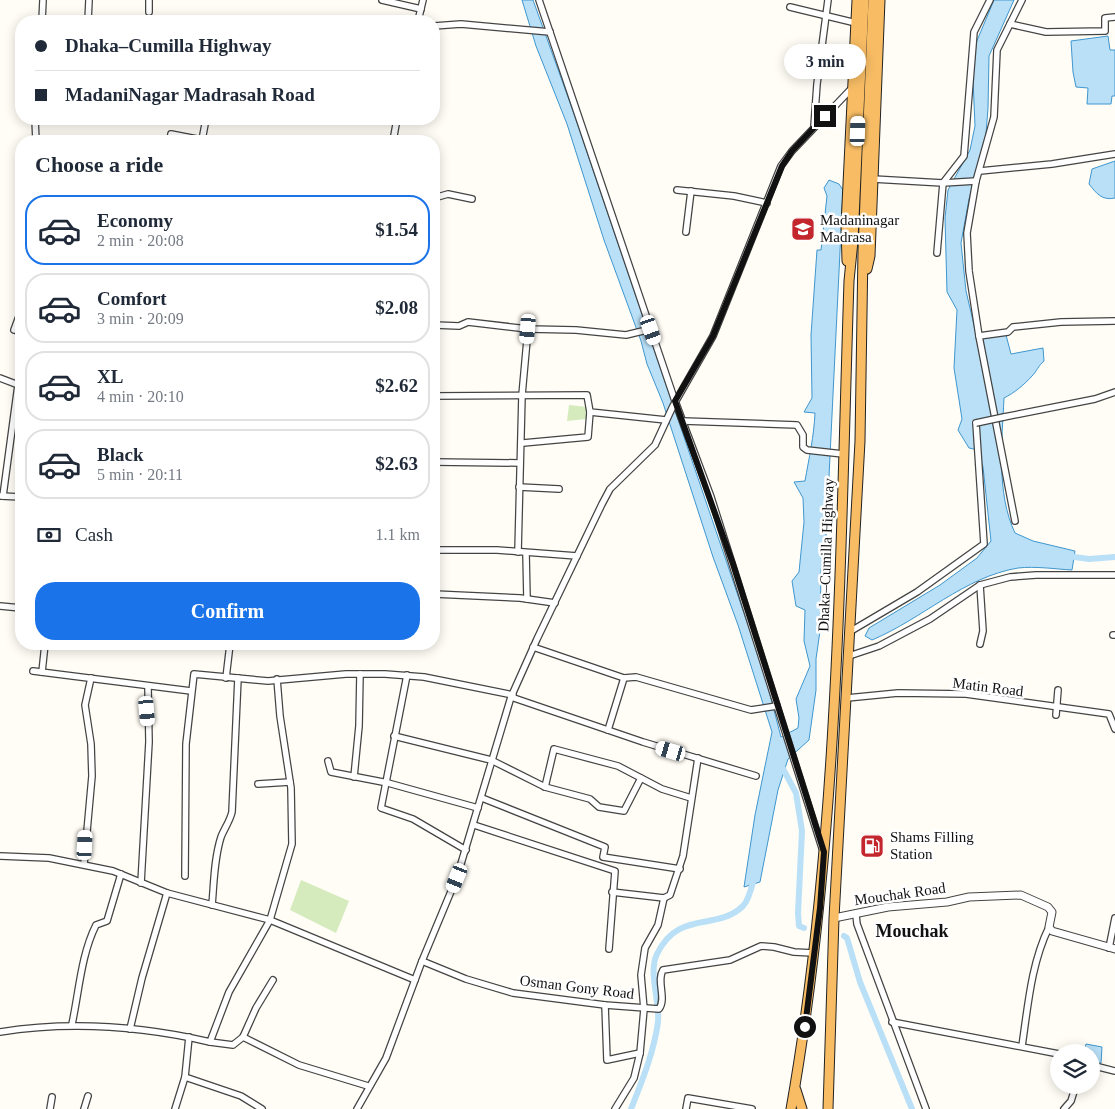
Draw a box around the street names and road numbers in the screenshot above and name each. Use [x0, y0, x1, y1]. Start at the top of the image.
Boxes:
street label: Dhaka–Cumilla Highway [815, 477, 837, 632]
street label: Matin Road [952, 675, 1025, 699]
street label: Mouchak Road [853, 880, 947, 908]
street label: Osman Gony Road [519, 972, 636, 1002]

